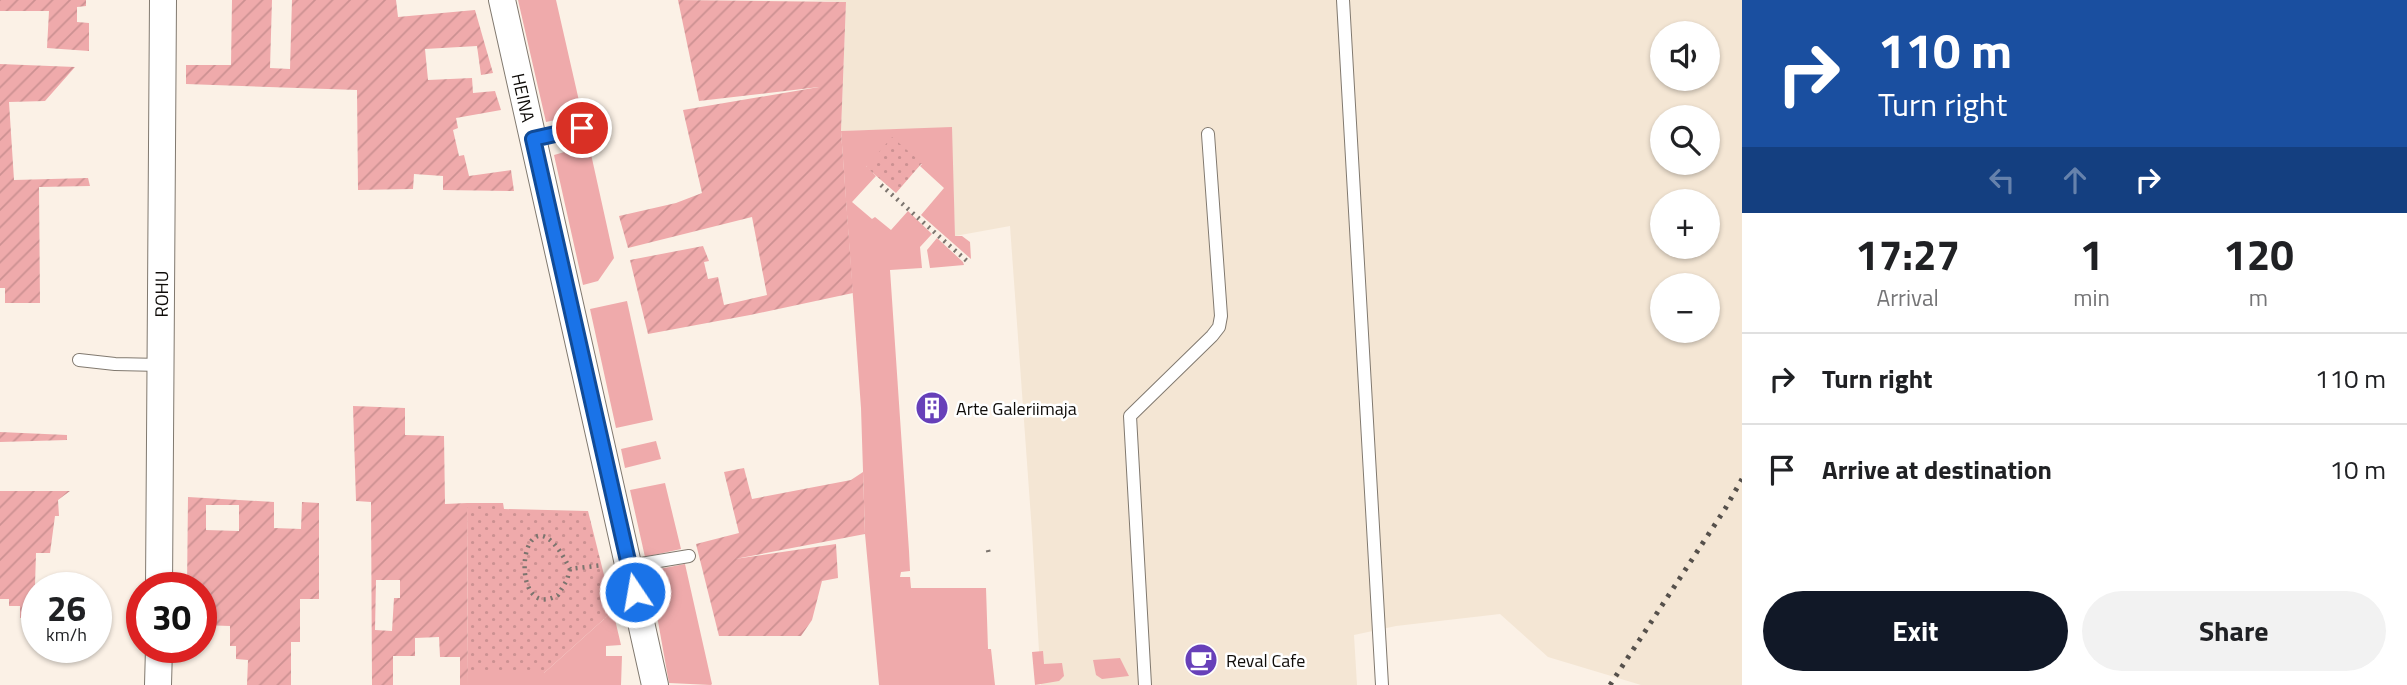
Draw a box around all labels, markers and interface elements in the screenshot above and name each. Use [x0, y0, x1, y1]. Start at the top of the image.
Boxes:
text: 110 m [1878, 12, 2012, 87]
map controls [1650, 21, 1720, 343]
button: sound [1650, 21, 1720, 91]
icon: right [1763, 28, 1854, 119]
street label: HEINA [505, 71, 542, 125]
text: Turn right [1878, 80, 2007, 128]
pin [552, 98, 612, 158]
button: search [1650, 105, 1720, 175]
icon: arrive [563, 109, 601, 147]
icon: left [1983, 161, 2021, 199]
icon: ahead [2056, 161, 2094, 199]
icon: right [2129, 161, 2167, 199]
button: + [1650, 189, 1720, 259]
text: 17:27 [1855, 222, 1960, 286]
text: 1 [2080, 222, 2103, 286]
text: 120 [2223, 222, 2294, 286]
street label: ROHU [147, 271, 175, 317]
button: − [1650, 273, 1720, 343]
text: Arrival [1876, 280, 1939, 315]
text: min [2073, 280, 2110, 315]
text: m [2249, 280, 2268, 315]
text: Turn right [1822, 359, 1933, 398]
text: 110 m [2315, 359, 2386, 398]
icon: right [1763, 360, 1801, 398]
building icon: Arte Galeriimaja [913, 389, 951, 427]
place label: Arte Galeriimaja [956, 395, 1077, 422]
text: Arrive at destination [1822, 450, 2052, 489]
text: 10 m [2329, 450, 2386, 489]
icon: arrive [1763, 451, 1801, 489]
position arrow [598, 555, 672, 629]
speed limit sign: 30 [126, 572, 217, 663]
text: 26 [47, 581, 86, 635]
button: Exit [1763, 591, 2068, 671]
button: Share [2082, 591, 2386, 671]
text: km/h [46, 621, 87, 648]
cafe icon: Reval Cafe [1182, 641, 1220, 679]
place label: Reval Cafe [1226, 647, 1305, 674]

